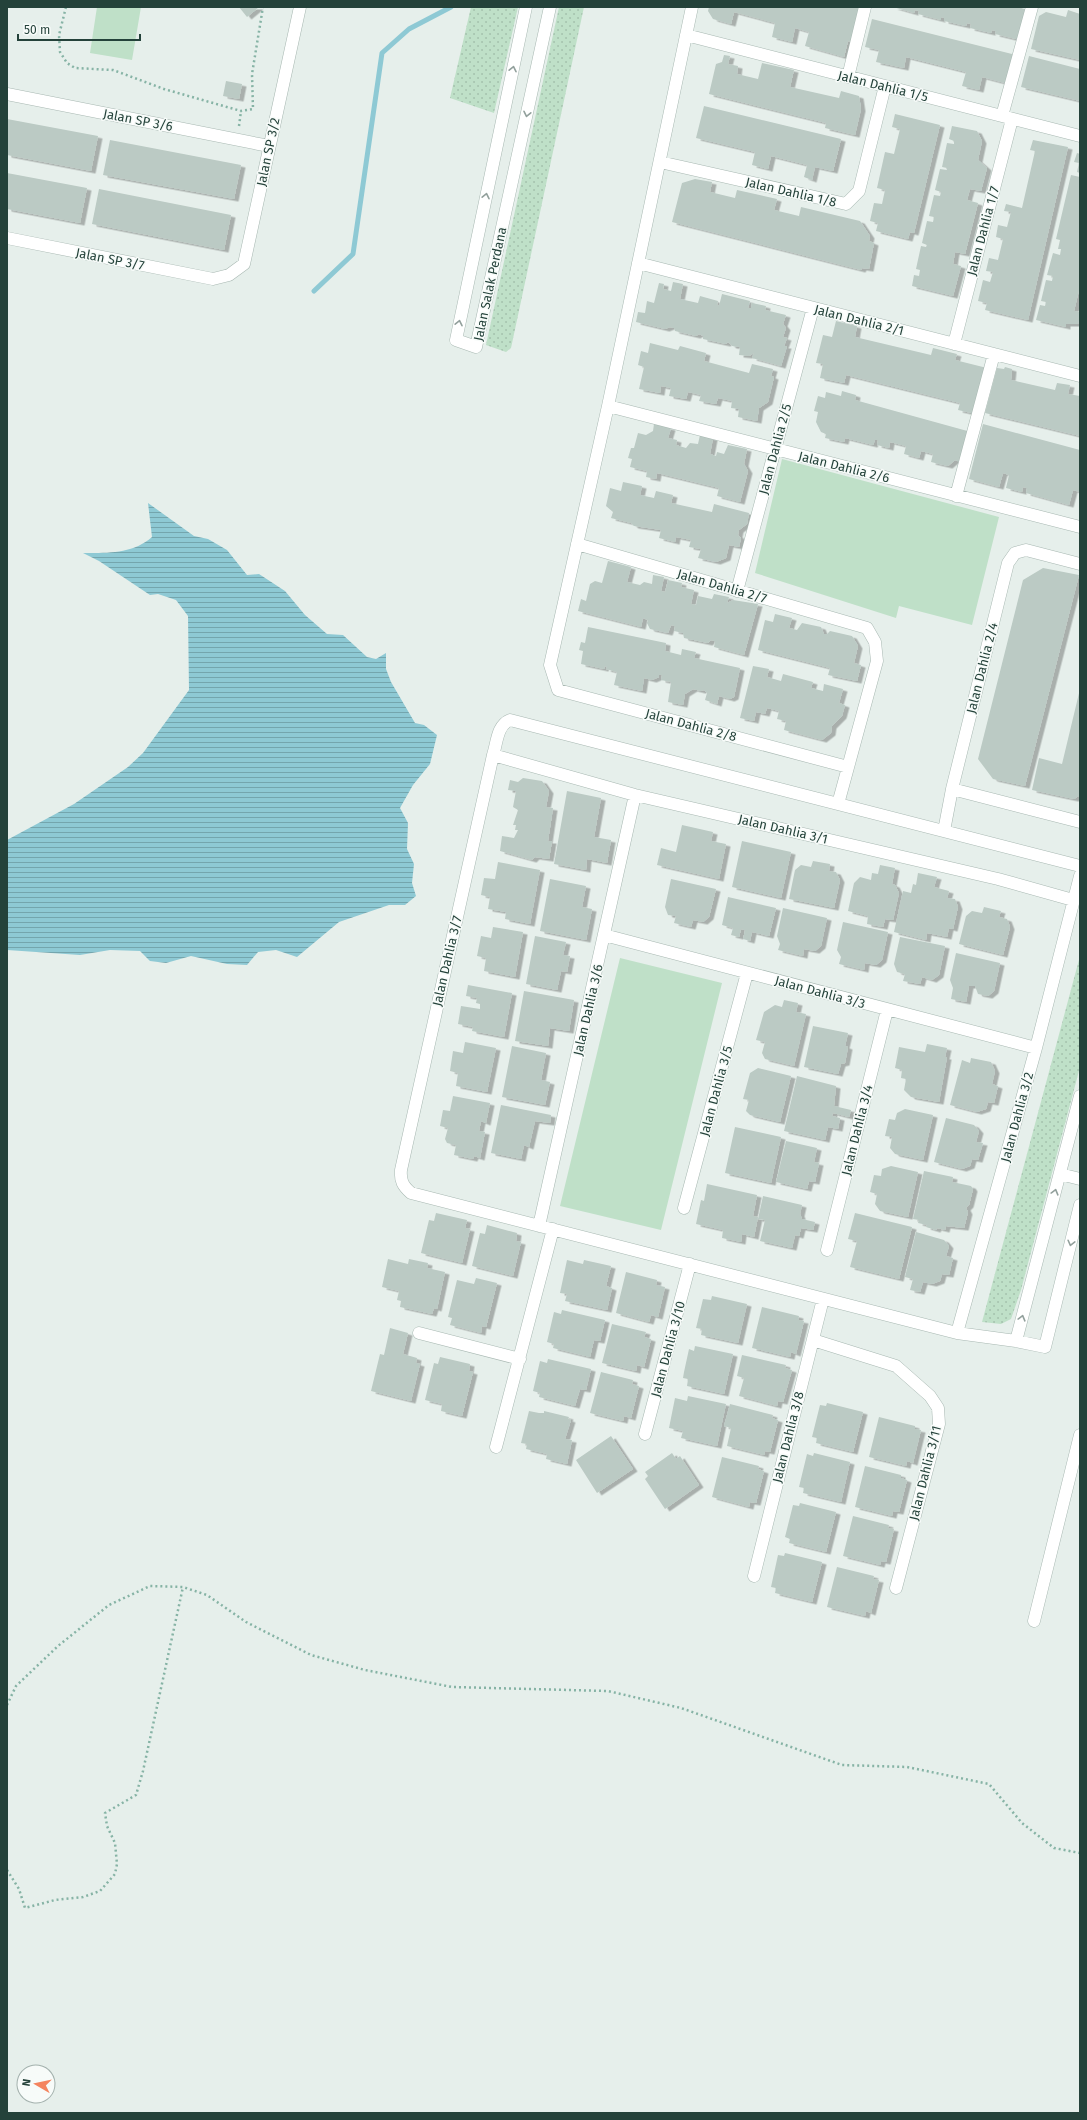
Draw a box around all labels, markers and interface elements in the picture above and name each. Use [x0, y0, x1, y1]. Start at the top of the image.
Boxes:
scale bar [18, 16, 140, 42]
text: 50 m [24, 23, 50, 37]
one-way arrow [508, 65, 516, 72]
street label: Jalan Dahlia 1/5 [836, 68, 930, 104]
street label: Jalan SP 3/6 [102, 106, 174, 134]
one-way arrow [523, 110, 531, 117]
street label: Jalan SP 3/2 [253, 116, 283, 188]
street label: Jalan Dahlia 1/8 [744, 174, 838, 210]
street label: Jalan Dahlia 1/7 [964, 184, 1002, 277]
one-way arrow [481, 193, 490, 199]
street label: Jalan Salak Perdana [471, 226, 509, 342]
street label: Jalan SP 3/7 [74, 245, 146, 273]
street label: Jalan Dahlia 2/1 [813, 302, 905, 338]
one-way arrow [455, 320, 463, 326]
street label: Jalan Dahlia 2/5 [756, 402, 794, 496]
street label: Jalan Dahlia 2/6 [797, 448, 891, 486]
street label: Jalan Dahlia 2/7 [675, 566, 769, 606]
street label: Jalan Dahlia 2/4 [963, 621, 1001, 715]
street label: Jalan Dahlia 2/8 [644, 706, 738, 744]
street label: Jalan Dahlia 3/1 [737, 811, 829, 847]
street label: Jalan Dahlia 3/7 [429, 914, 465, 1008]
street label: Jalan Dahlia 3/6 [570, 963, 606, 1057]
street label: Jalan Dahlia 3/3 [773, 973, 867, 1011]
street label: Jalan Dahlia 3/5 [697, 1044, 735, 1138]
street label: Jalan Dahlia 3/2 [998, 1070, 1036, 1164]
street label: Jalan Dahlia 3/4 [838, 1083, 876, 1177]
one-way arrow [1050, 1189, 1059, 1196]
one-way arrow [1067, 1240, 1075, 1246]
street label: Jalan Dahlia 3/10 [648, 1299, 688, 1399]
one-way arrow [1018, 1315, 1026, 1321]
street label: Jalan Dahlia 3/8 [769, 1390, 807, 1484]
street label: Jalan Dahlia 3/11 [906, 1424, 944, 1522]
north arrow [16, 2064, 56, 2104]
text: N [20, 2078, 34, 2087]

